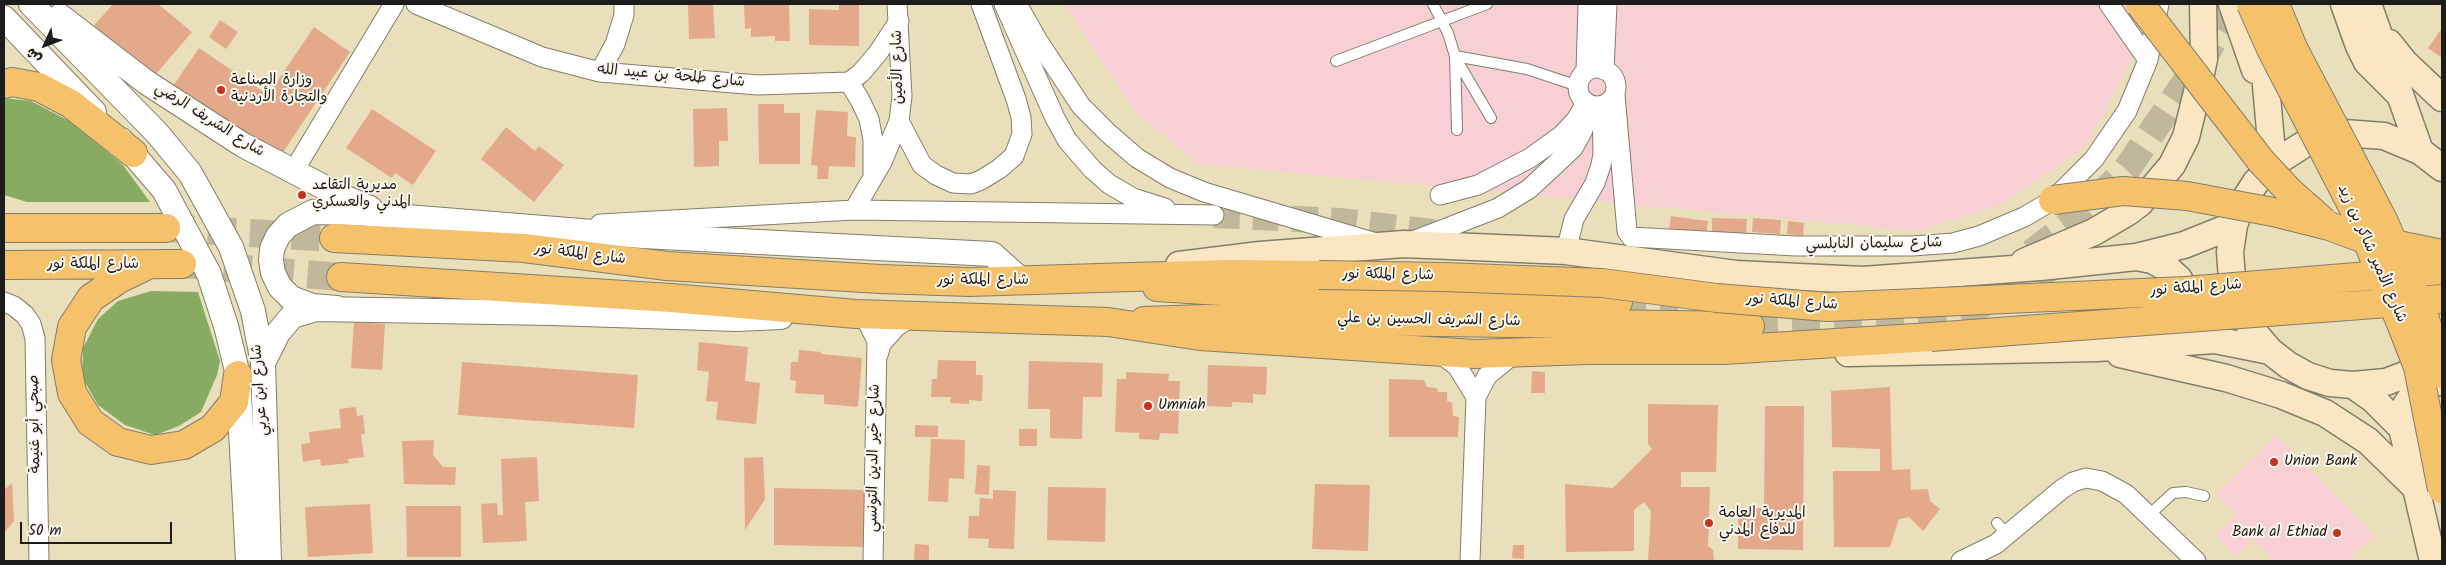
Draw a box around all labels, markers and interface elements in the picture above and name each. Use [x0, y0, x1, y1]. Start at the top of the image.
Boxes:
north arrow [20, 20, 70, 70]
street label: شارع الأمين [889, 30, 909, 104]
text: ش [21, 42, 47, 68]
street label: شارع طلحة بن عبيد الله [596, 62, 746, 92]
place label: وزارة الصناعة والتجارة الأردنية [231, 72, 327, 107]
street label: شارع الشريف الرضي [151, 80, 267, 162]
marker: وزارة الصناعة والتجارة الأردنية [215, 84, 227, 96]
place label: مديرية التقاعد المدني والعسكري [312, 177, 411, 212]
street label: شارع الأمير شاكر بن زيد [2332, 182, 2410, 326]
marker: مديرية التقاعد المدني والعسكري [296, 189, 308, 201]
street label: شارع سليمان النابلسي [1806, 235, 1942, 255]
street label: شارع الملكة نور [533, 240, 627, 270]
street label: شارع الملكة نور [47, 256, 139, 274]
street label: شارع الملكة نور [1342, 266, 1434, 286]
street label: شارع الملكة نور [937, 272, 1029, 290]
street label: شارع الملكة نور [2150, 277, 2242, 301]
street label: شارع الملكة نور [1746, 291, 1838, 315]
street label: شارع الشريف الحسين بن علي [1337, 310, 1521, 332]
street label: شارع ابن عربي [249, 343, 273, 437]
street label: صبحي أبو غنيمة [26, 374, 46, 474]
street label: شارع خير الدين التونسي [865, 384, 885, 532]
place label: Umniah [1158, 397, 1206, 415]
marker: Umniah [1142, 400, 1154, 412]
place label: Union Bank [2284, 453, 2357, 471]
marker: Union Bank [2268, 456, 2280, 468]
place label: المديرية العامة للدفاع المدني [1719, 505, 1806, 540]
scale bar [22, 512, 175, 544]
marker: المديرية العامة للدفاع المدني [1703, 517, 1715, 529]
text: 50 m [28, 519, 62, 543]
place label: Bank al Ethiad [2232, 524, 2327, 542]
marker: Bank al Ethiad [2331, 527, 2343, 539]

